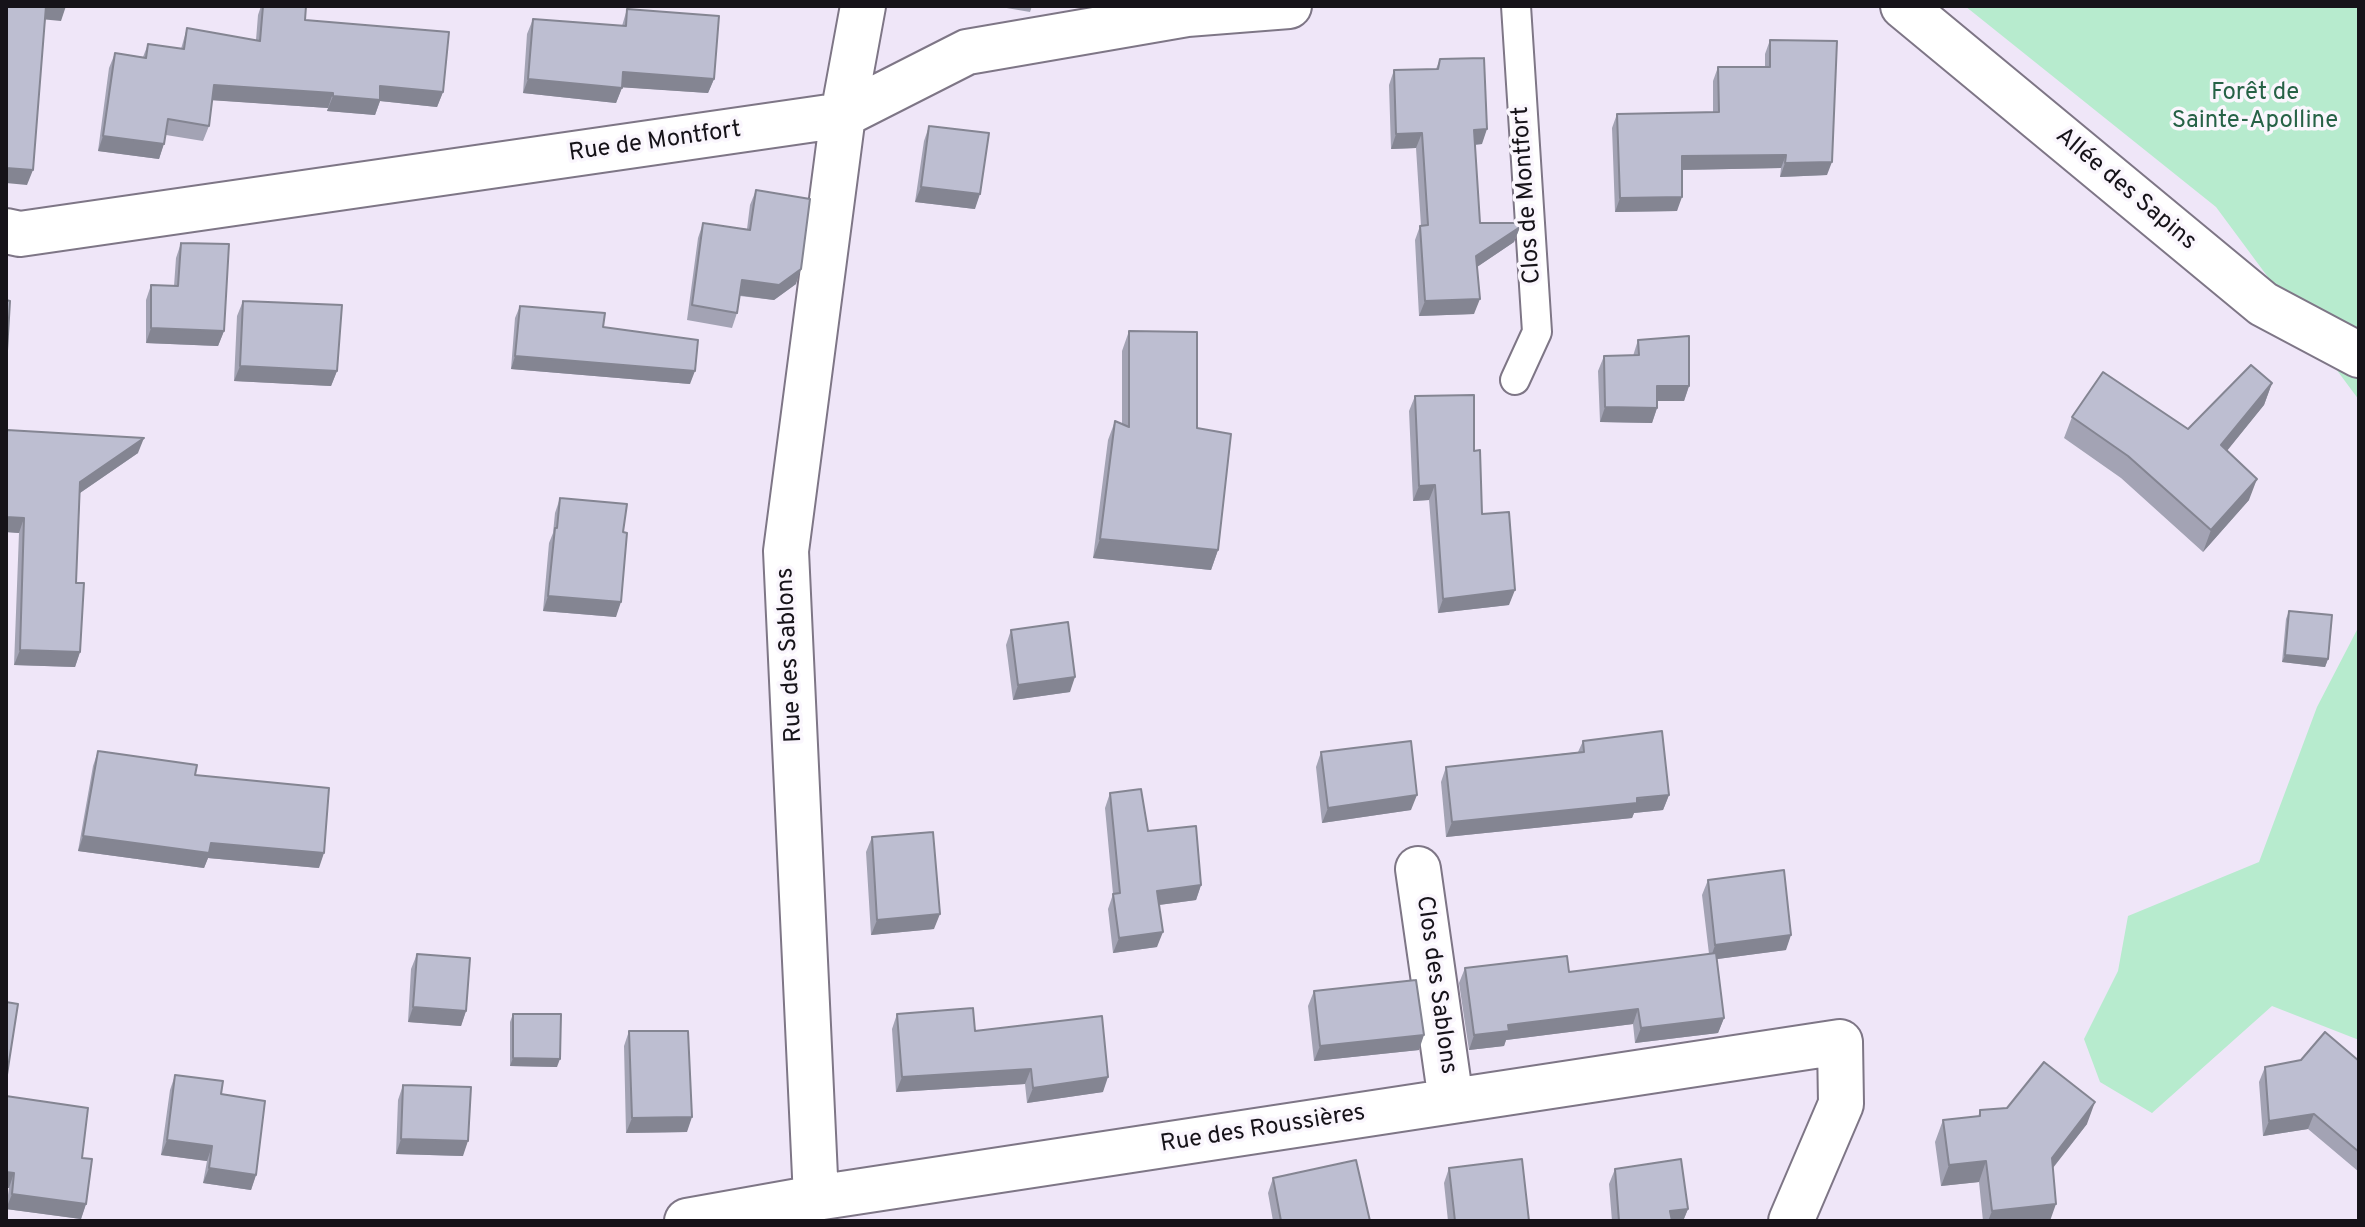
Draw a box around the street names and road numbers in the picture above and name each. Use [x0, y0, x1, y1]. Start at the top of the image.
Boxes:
street label: Clos de Montfort [1507, 105, 1549, 285]
street label: Rue de Montfort [567, 117, 743, 169]
street label: Allée des Sapins [2049, 123, 2201, 257]
street label: Rue des Sablons [772, 567, 810, 743]
street label: Clos des Sablons [1408, 894, 1462, 1076]
street label: Rue des Roussières [1158, 1100, 1368, 1160]

